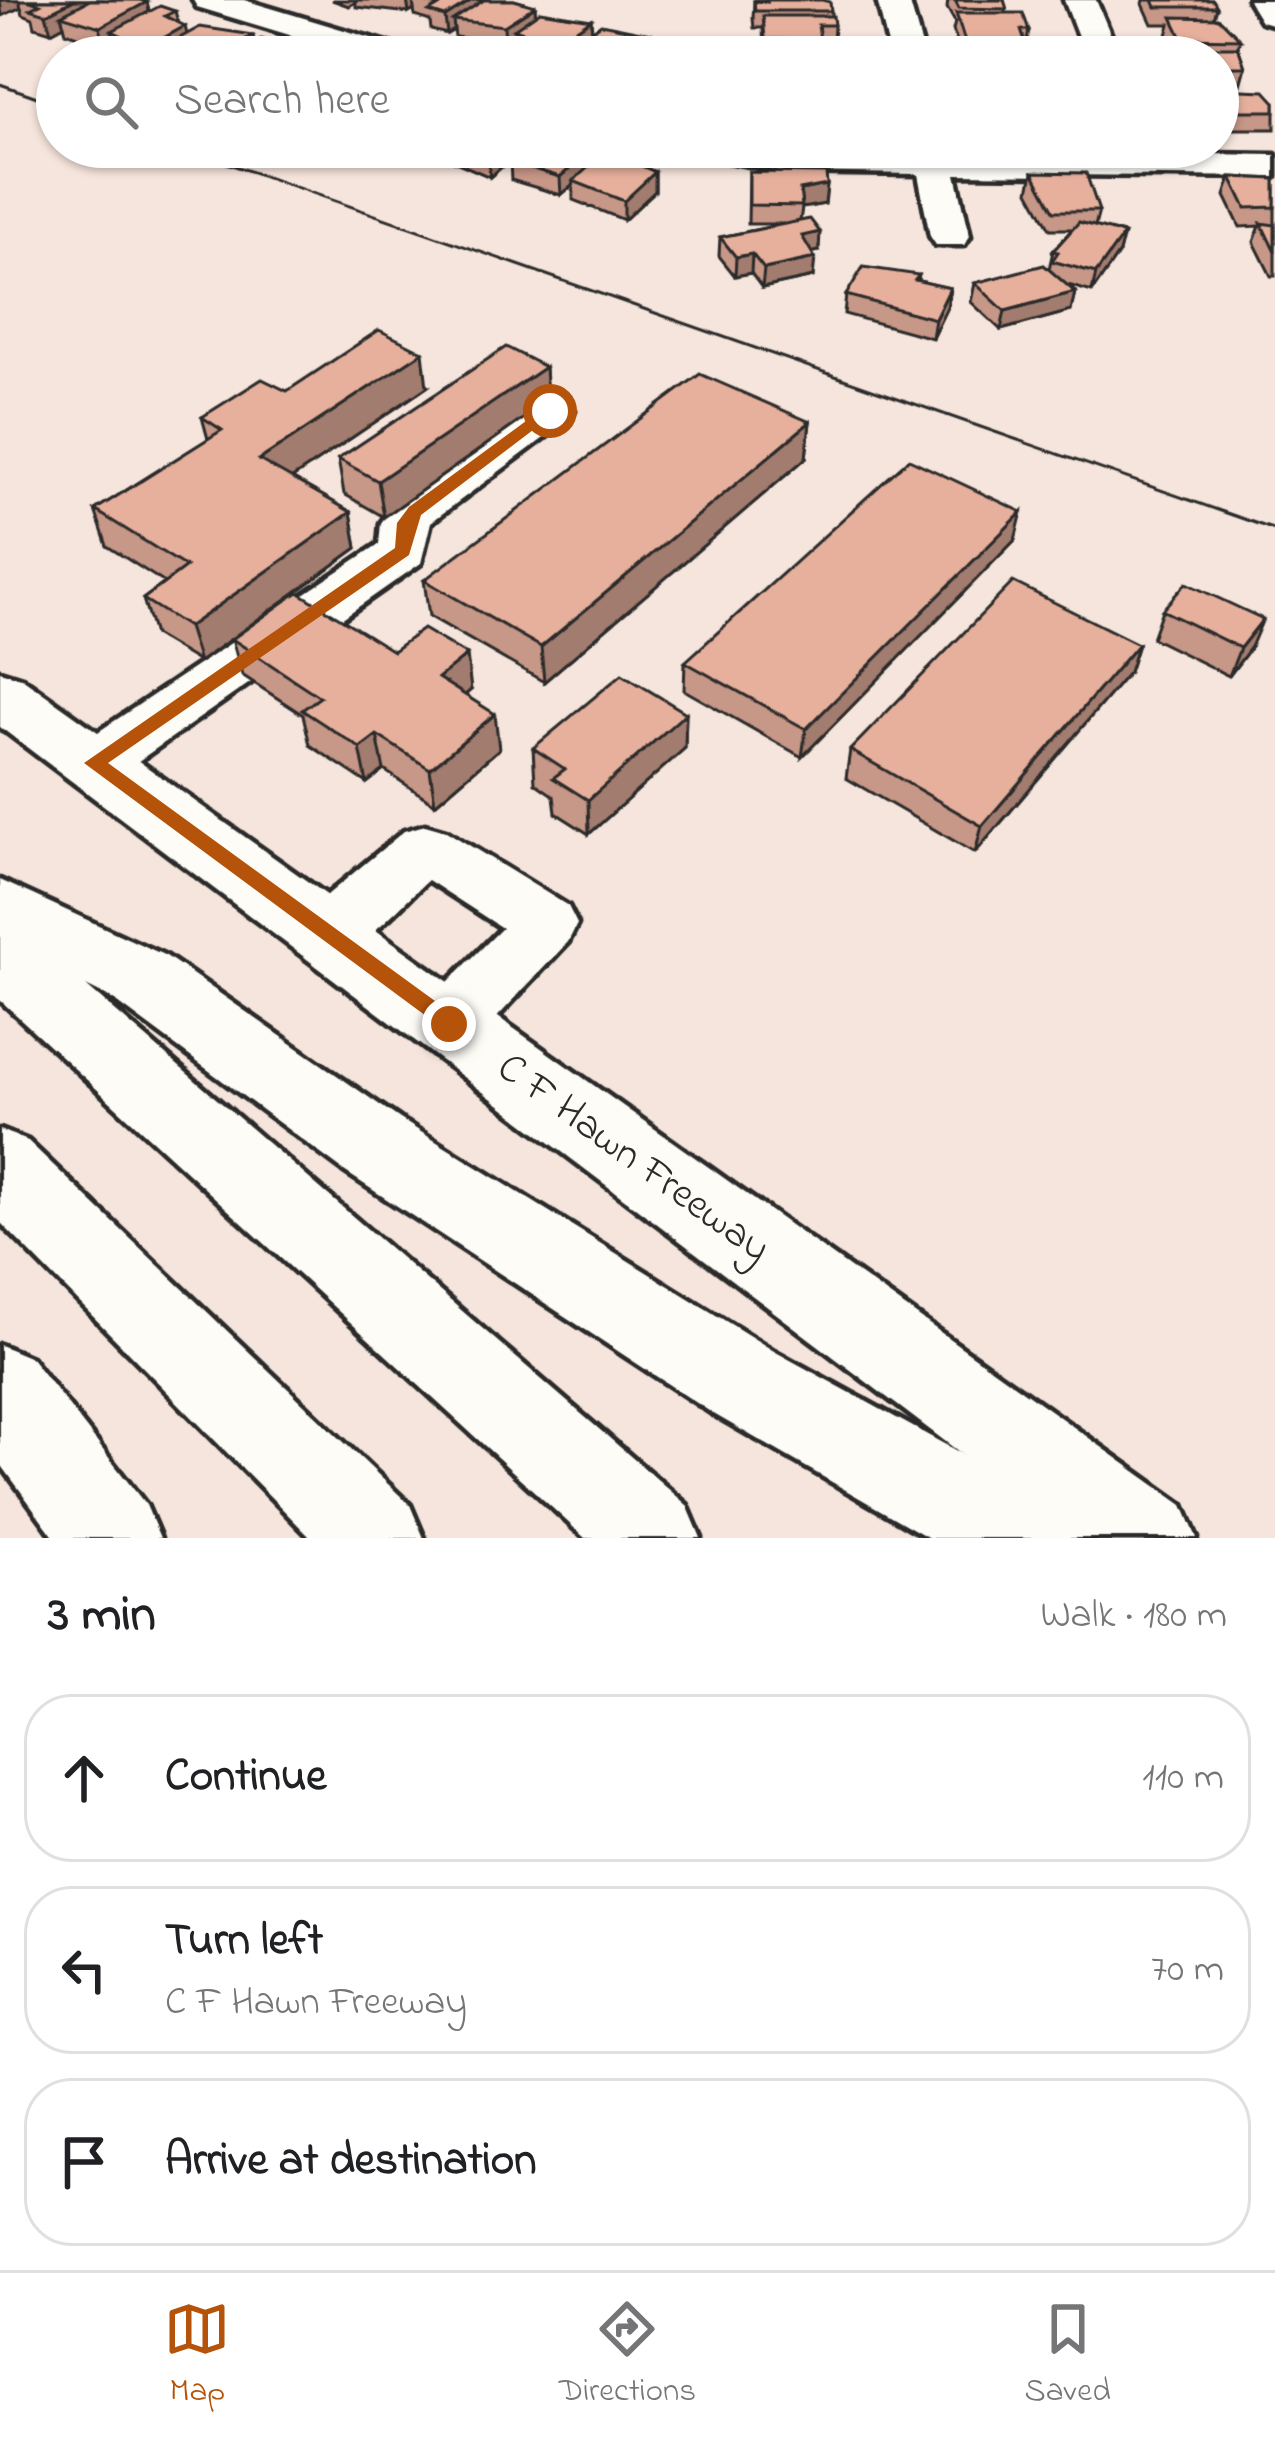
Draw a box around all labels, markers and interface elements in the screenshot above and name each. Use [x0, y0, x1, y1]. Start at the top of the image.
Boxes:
search box [36, 36, 1239, 168]
icon: search [78, 69, 144, 135]
text: Search here [174, 69, 390, 135]
route start [523, 384, 577, 438]
route end [422, 997, 476, 1051]
street label: C F Hawn Freeway [484, 1039, 782, 1279]
text: 3 min [48, 1579, 156, 1654]
text: Walk · 180 m [1040, 1588, 1227, 1645]
icon: ahead [51, 1745, 117, 1811]
text: Continue [165, 1745, 326, 1811]
text: 110 m [1142, 1750, 1224, 1807]
text: Turn left [165, 1909, 323, 1975]
icon: left [51, 1937, 117, 2003]
text: 70 m [1151, 1942, 1224, 1999]
text: C F Hawn Freeway [165, 1975, 467, 2032]
icon: arrive [51, 2129, 117, 2195]
text: Arrive at destination [165, 2129, 536, 2195]
tab: Map [164, 2296, 230, 2416]
tab: Directions [559, 2296, 696, 2416]
tab: Saved [1025, 2296, 1111, 2416]

